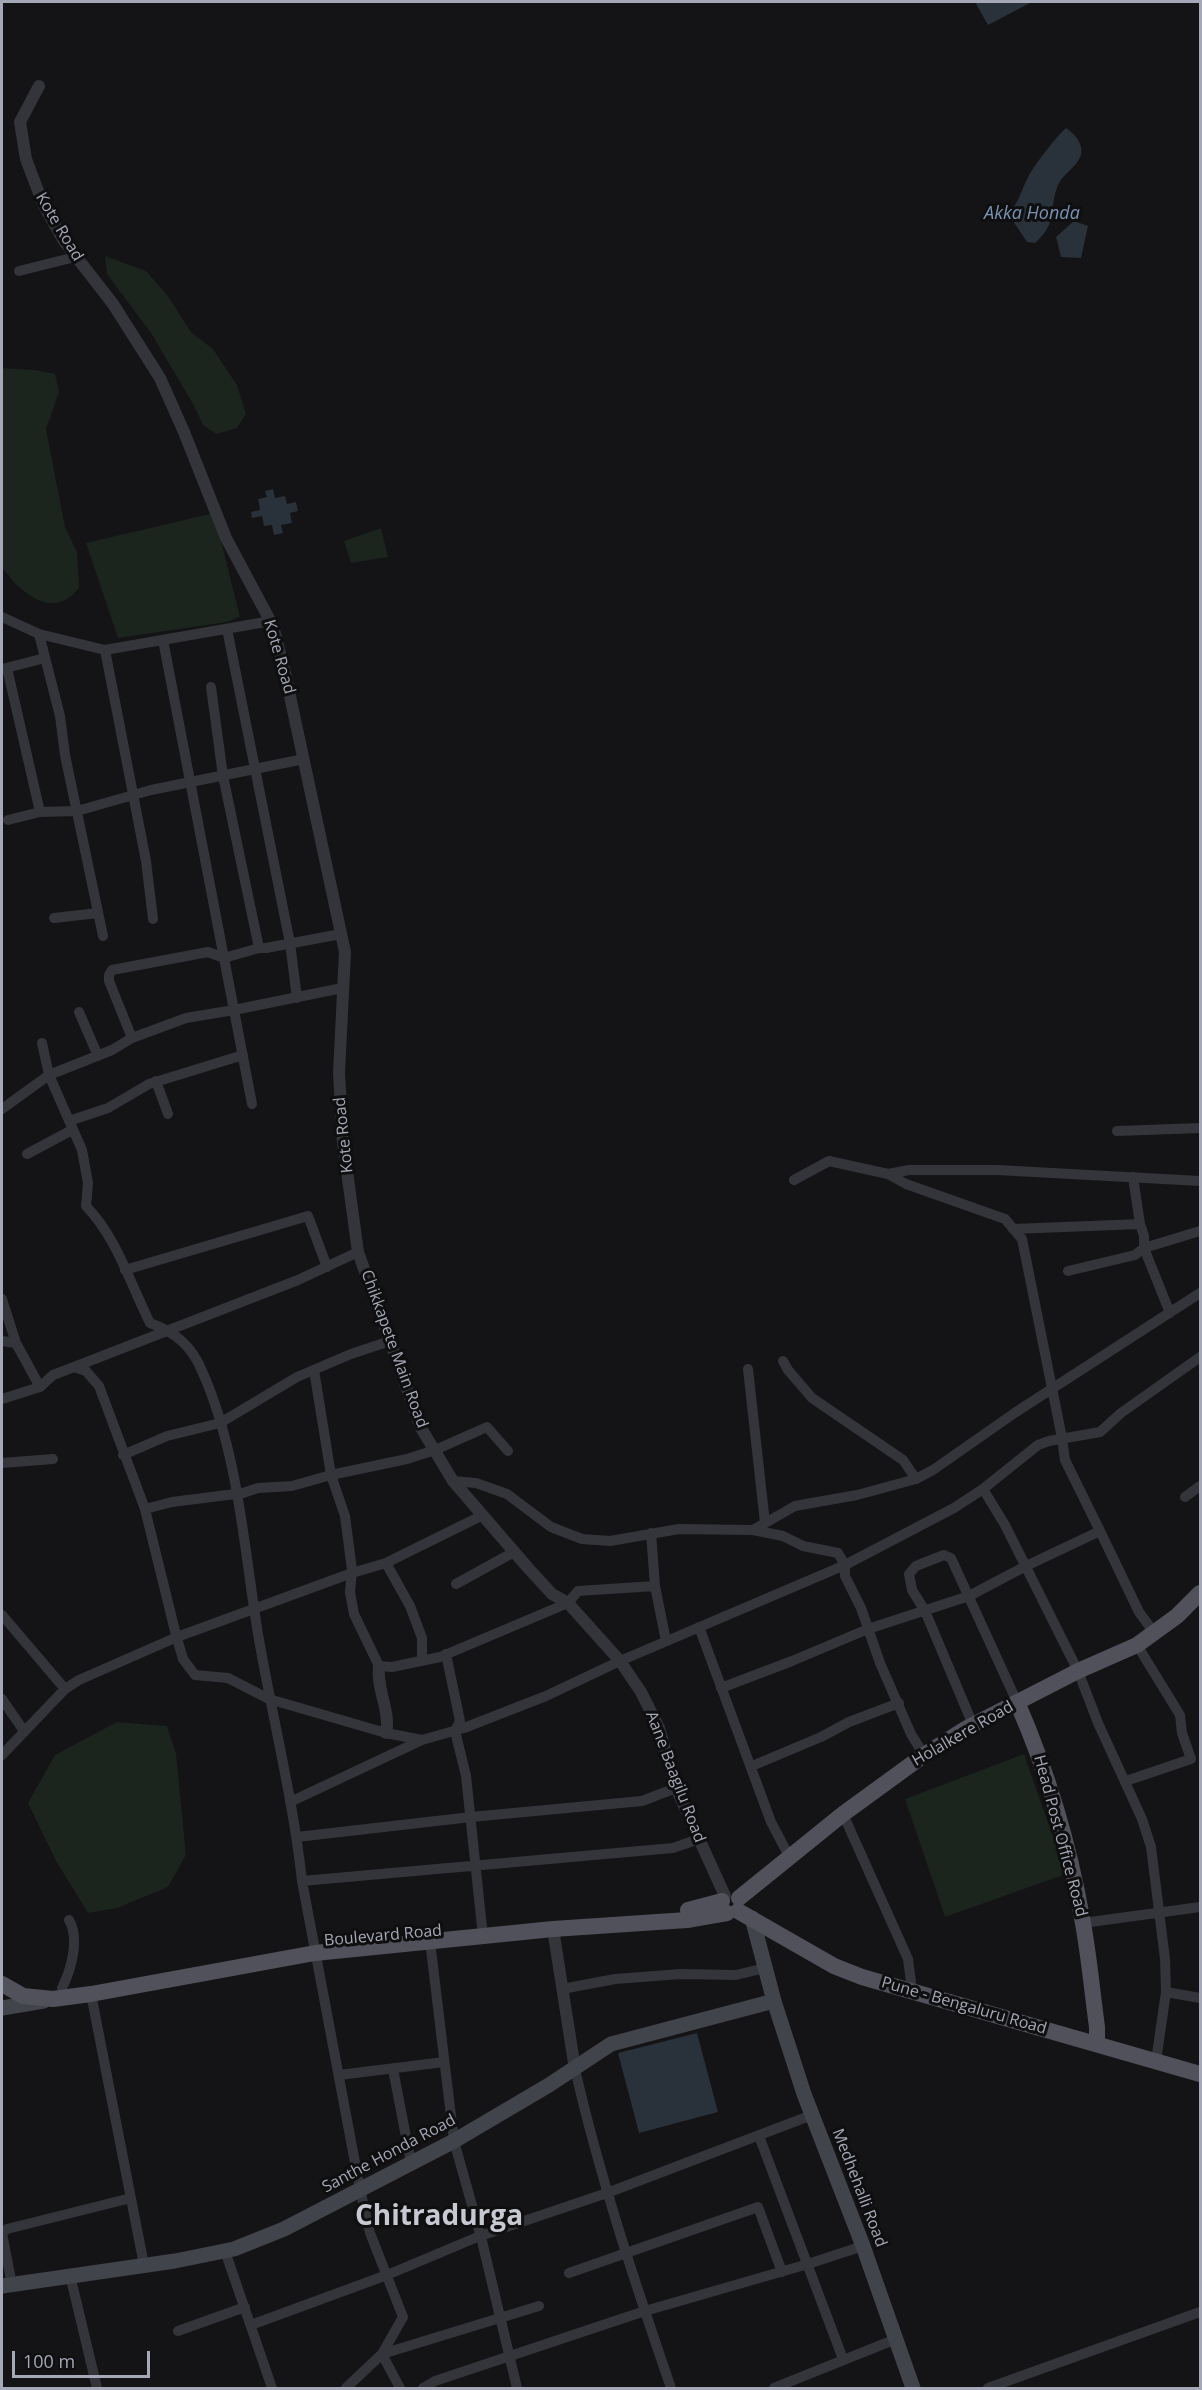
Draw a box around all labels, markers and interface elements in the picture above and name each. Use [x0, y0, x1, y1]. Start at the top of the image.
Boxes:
street label: Kote Road [31, 189, 87, 265]
water label: Akka Honda [984, 203, 1080, 225]
street label: Kote Road [259, 618, 299, 696]
street label: Kote Road [330, 1096, 358, 1174]
street label: Chikkapete Main Road [356, 1267, 432, 1431]
street label: Holalkere Road [909, 1697, 1017, 1771]
street label: Aane Baagilu Road [641, 1709, 709, 1845]
street label: Head Post Office Road [1029, 1753, 1091, 1919]
street label: Boulevard Road [323, 1921, 443, 1951]
street label: Pune - Bengaluru Road [879, 1973, 1049, 2039]
street label: Santhe Honda Road [319, 2111, 459, 2197]
street label: Medhehalli Road [828, 2126, 890, 2250]
district label: Chitradurga [355, 2200, 523, 2234]
scale bar [15, 2339, 153, 2377]
text: 100 m [23, 2349, 75, 2373]

